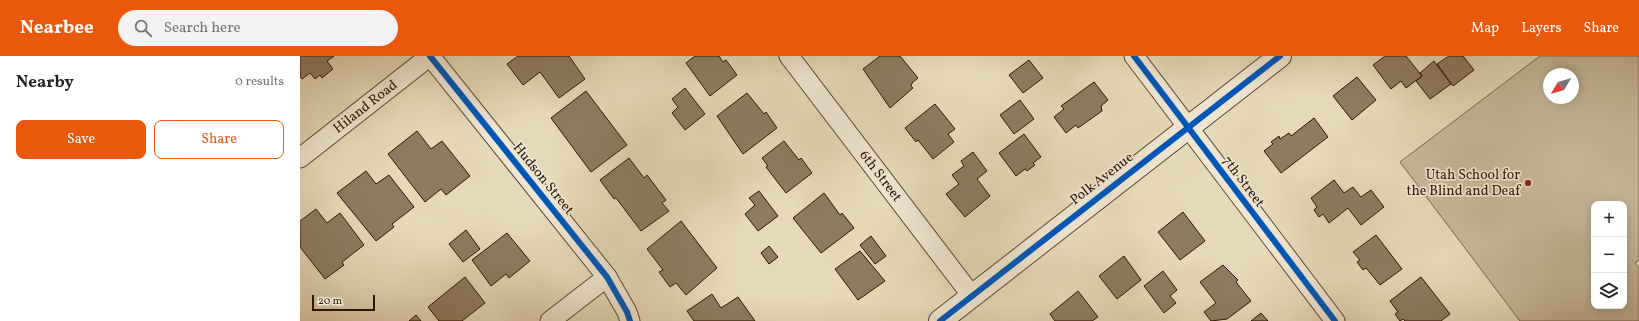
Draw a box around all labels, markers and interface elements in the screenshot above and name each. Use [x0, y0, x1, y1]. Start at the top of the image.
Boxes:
search box [118, 10, 398, 46]
text: Nearbee [20, 15, 94, 41]
icon: search [132, 17, 154, 39]
text: Search here [164, 18, 241, 39]
text: Map [1471, 19, 1499, 38]
text: Layers [1521, 19, 1561, 38]
text: Share [1583, 19, 1619, 38]
north arrow [1543, 68, 1579, 104]
text: Nearby [16, 71, 74, 94]
text: 0 results [235, 73, 284, 91]
street label: Hiland Road [329, 76, 401, 138]
button: Save [16, 120, 146, 159]
button: Share [154, 120, 284, 159]
street label: Hudson Street [508, 139, 578, 219]
street label: 6th Street [855, 146, 906, 206]
street label: Polk Avenue [1066, 148, 1138, 210]
street label: 7th Street [1217, 153, 1269, 212]
place label: Utah School for the Blind and Deaf [1406, 166, 1521, 201]
marker: Utah School for the Blind and Deaf [1523, 178, 1533, 188]
map controls [1591, 201, 1627, 309]
button: + [1591, 201, 1627, 237]
button: − [1591, 237, 1627, 273]
button: layers [1591, 273, 1627, 309]
scale bar [312, 293, 375, 312]
text: 20 m [318, 294, 342, 309]

